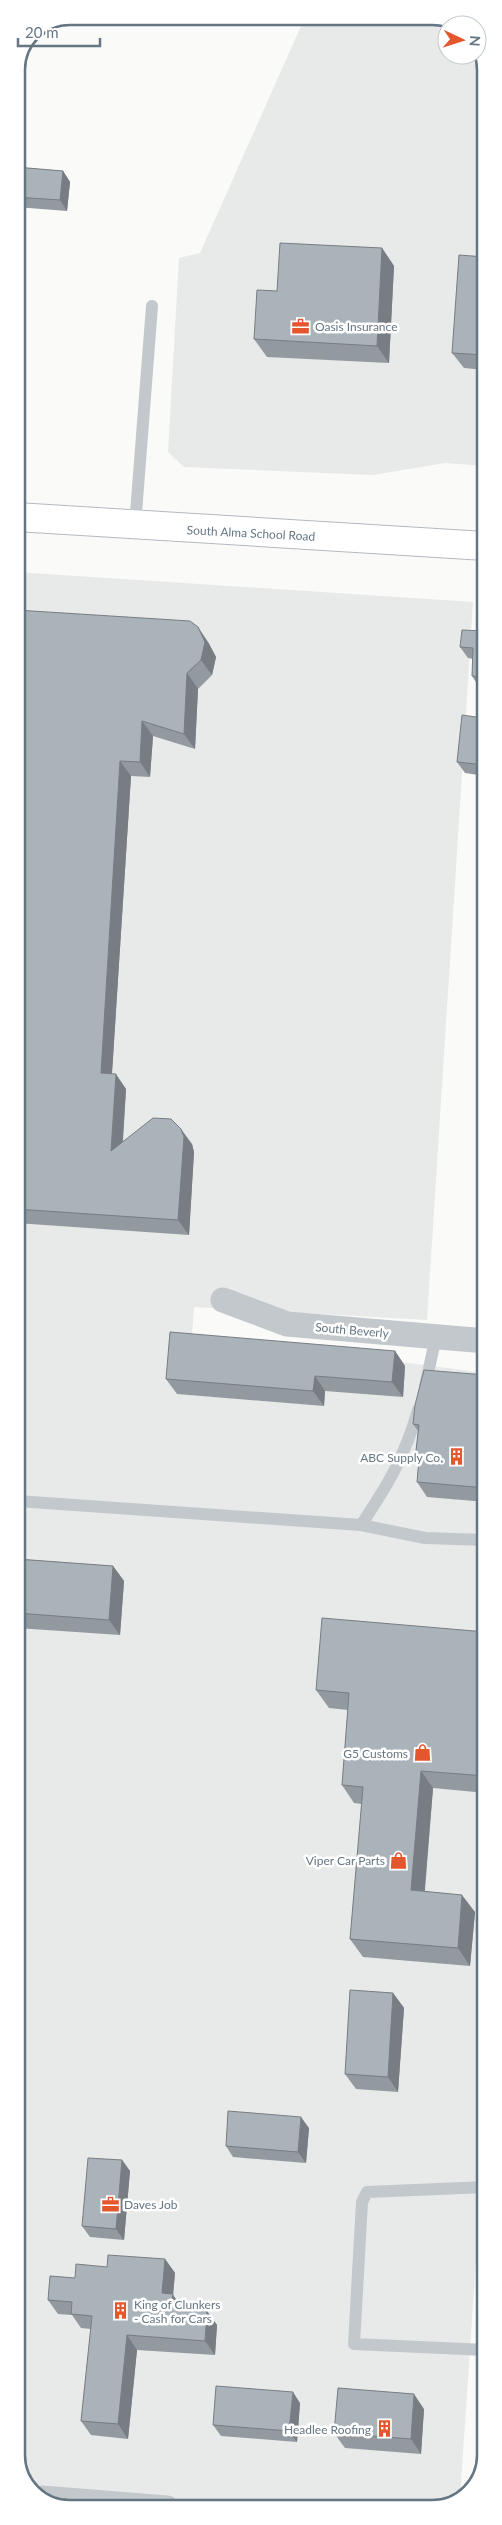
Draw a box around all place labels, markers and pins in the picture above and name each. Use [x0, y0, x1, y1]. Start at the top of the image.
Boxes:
office icon: Oasis Insurance [291, 316, 311, 336]
place label: Oasis Insurance [315, 319, 398, 334]
building icon: ABC Supply Co. [447, 1447, 467, 1467]
place label: ABC Supply Co. [360, 1450, 443, 1465]
shop icon: G5 Customs [412, 1743, 432, 1763]
place label: G5 Customs [343, 1746, 408, 1761]
shop icon: Viper Car Parts [389, 1850, 409, 1870]
place label: Viper Car Parts [306, 1853, 385, 1868]
office icon: Daves Job [100, 2194, 120, 2214]
place label: Daves Job [124, 2197, 178, 2212]
place label: King of Clunkers - Cash for Cars [134, 2297, 220, 2326]
building icon: King of Clunkers - Cash for Cars [110, 2301, 130, 2321]
building icon: Headlee Roofing [375, 2419, 395, 2439]
place label: Headlee Roofing [284, 2422, 371, 2437]

